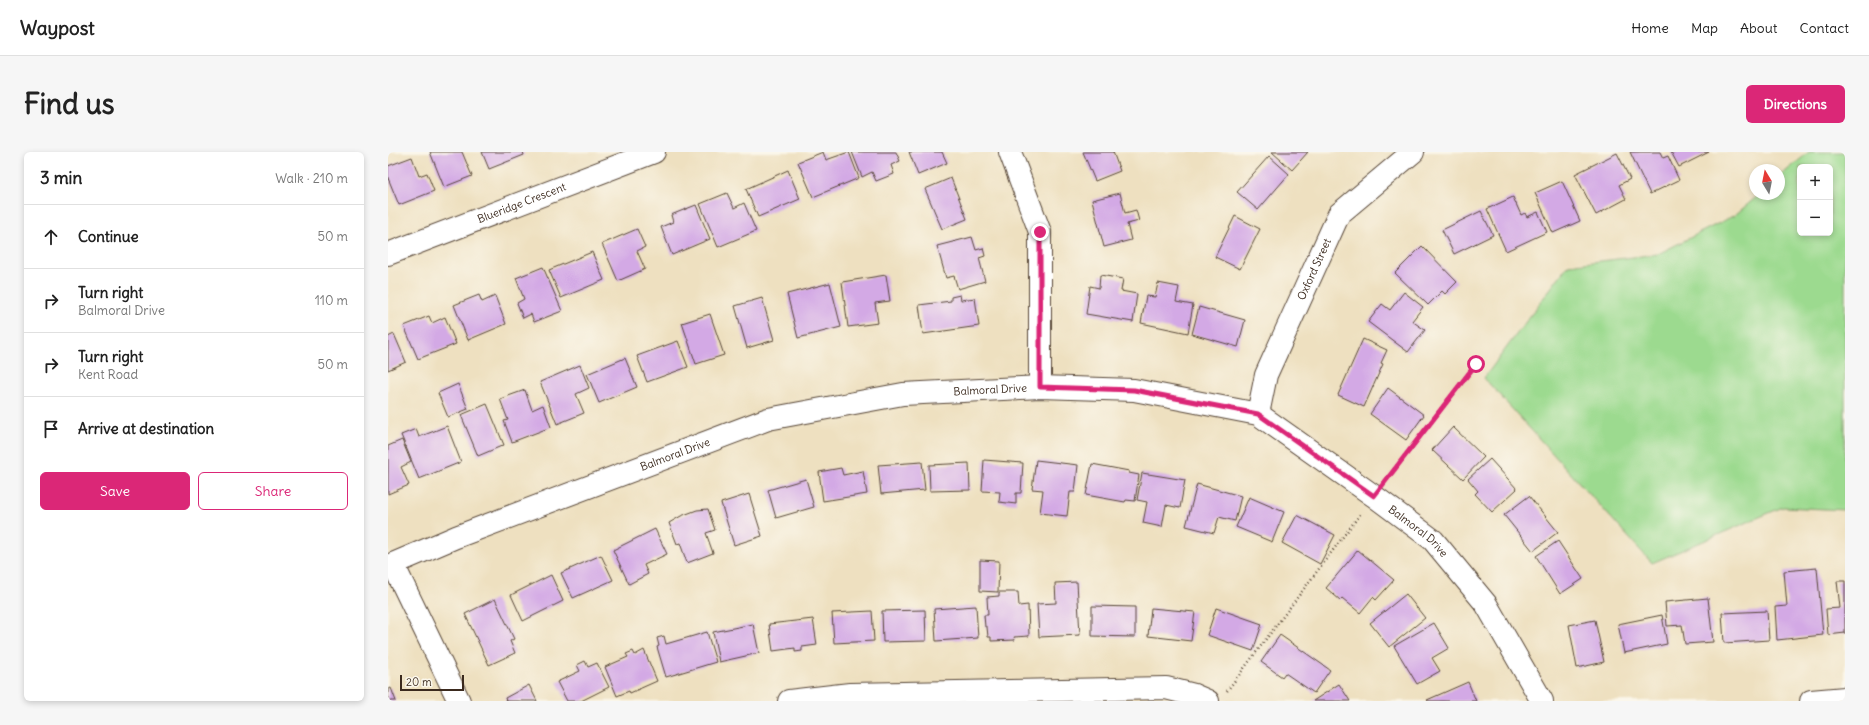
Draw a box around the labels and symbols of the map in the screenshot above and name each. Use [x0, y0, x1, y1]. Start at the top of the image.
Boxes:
north arrow [1749, 164, 1785, 200]
street label: Blueridge Crescent [475, 179, 568, 226]
route end [1031, 223, 1049, 241]
street label: Oxford Street [1294, 236, 1334, 302]
route start [1467, 355, 1485, 373]
street label: Balmoral Drive [953, 381, 1027, 398]
street label: Balmoral Drive [638, 435, 712, 474]
street label: Balmoral Drive [1386, 502, 1451, 560]
scale bar [400, 673, 464, 692]

